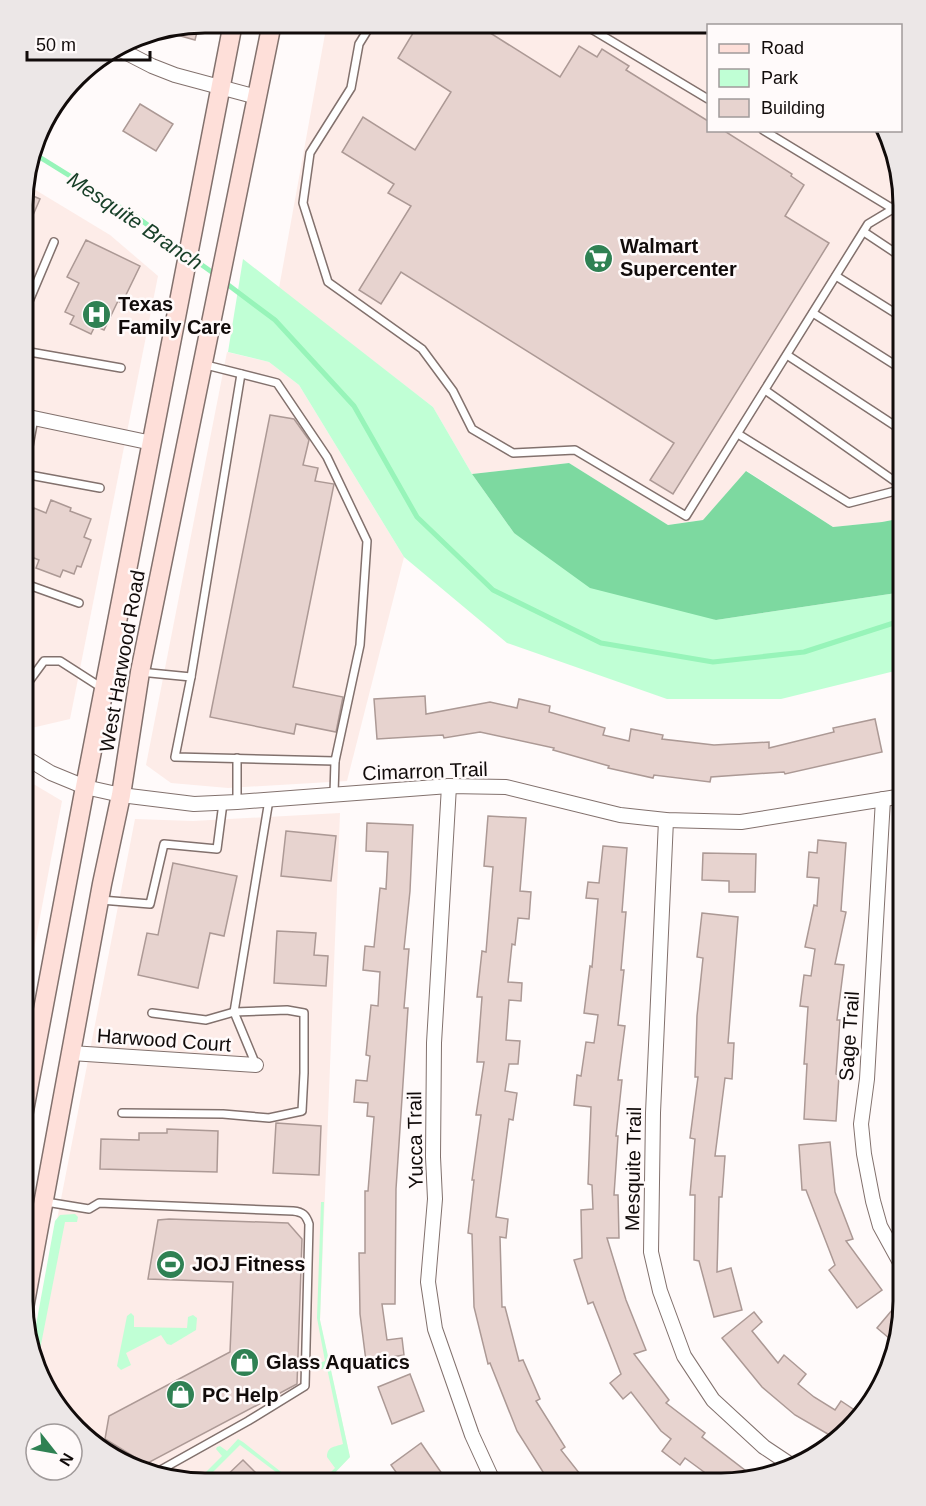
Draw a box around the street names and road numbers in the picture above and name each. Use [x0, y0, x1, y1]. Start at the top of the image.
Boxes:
street label: West Harwood Road [95, 568, 149, 754]
street label: Cimarron Trail [362, 758, 488, 784]
street label: Sage Trail [835, 990, 863, 1082]
street label: Harwood Court [96, 1024, 232, 1056]
street label: Yucca Trail [403, 1091, 427, 1189]
street label: Mesquite Trail [621, 1107, 645, 1231]

